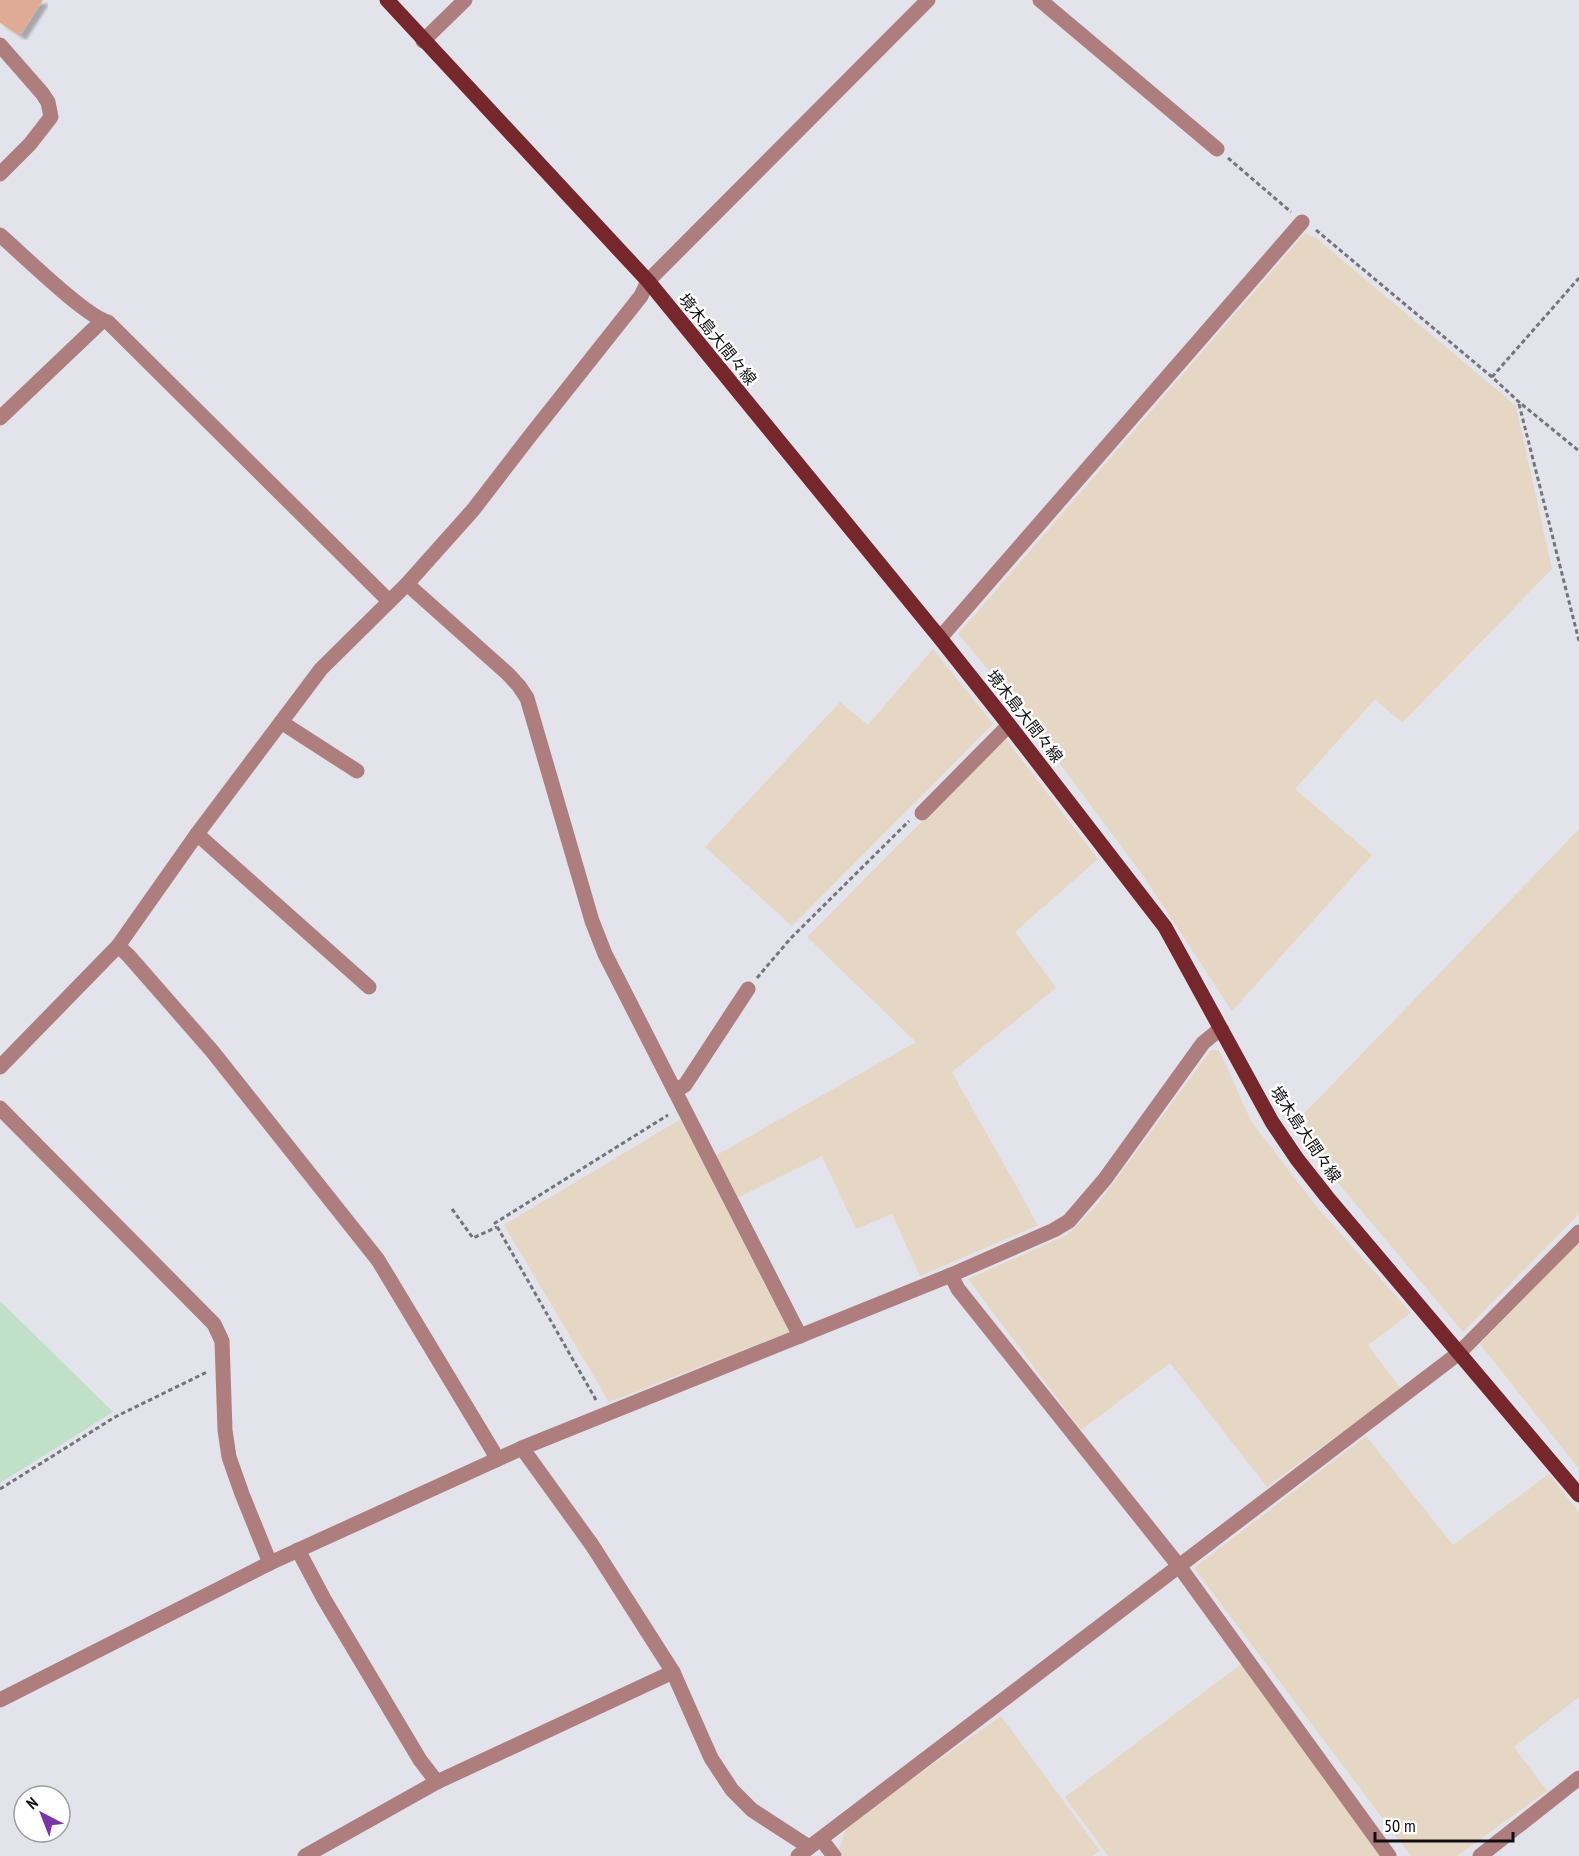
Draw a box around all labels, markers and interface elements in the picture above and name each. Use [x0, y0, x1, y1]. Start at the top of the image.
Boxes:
street label: 境木島大間々線 [675, 289, 761, 389]
street label: 境木島大間々線 [983, 666, 1067, 766]
street label: 境木島大間々線 [1266, 1082, 1346, 1186]
north arrow [12, 1784, 72, 1844]
text: N [22, 1793, 42, 1813]
scale bar [1375, 1805, 1513, 1843]
text: 50 m [1384, 1814, 1416, 1837]

